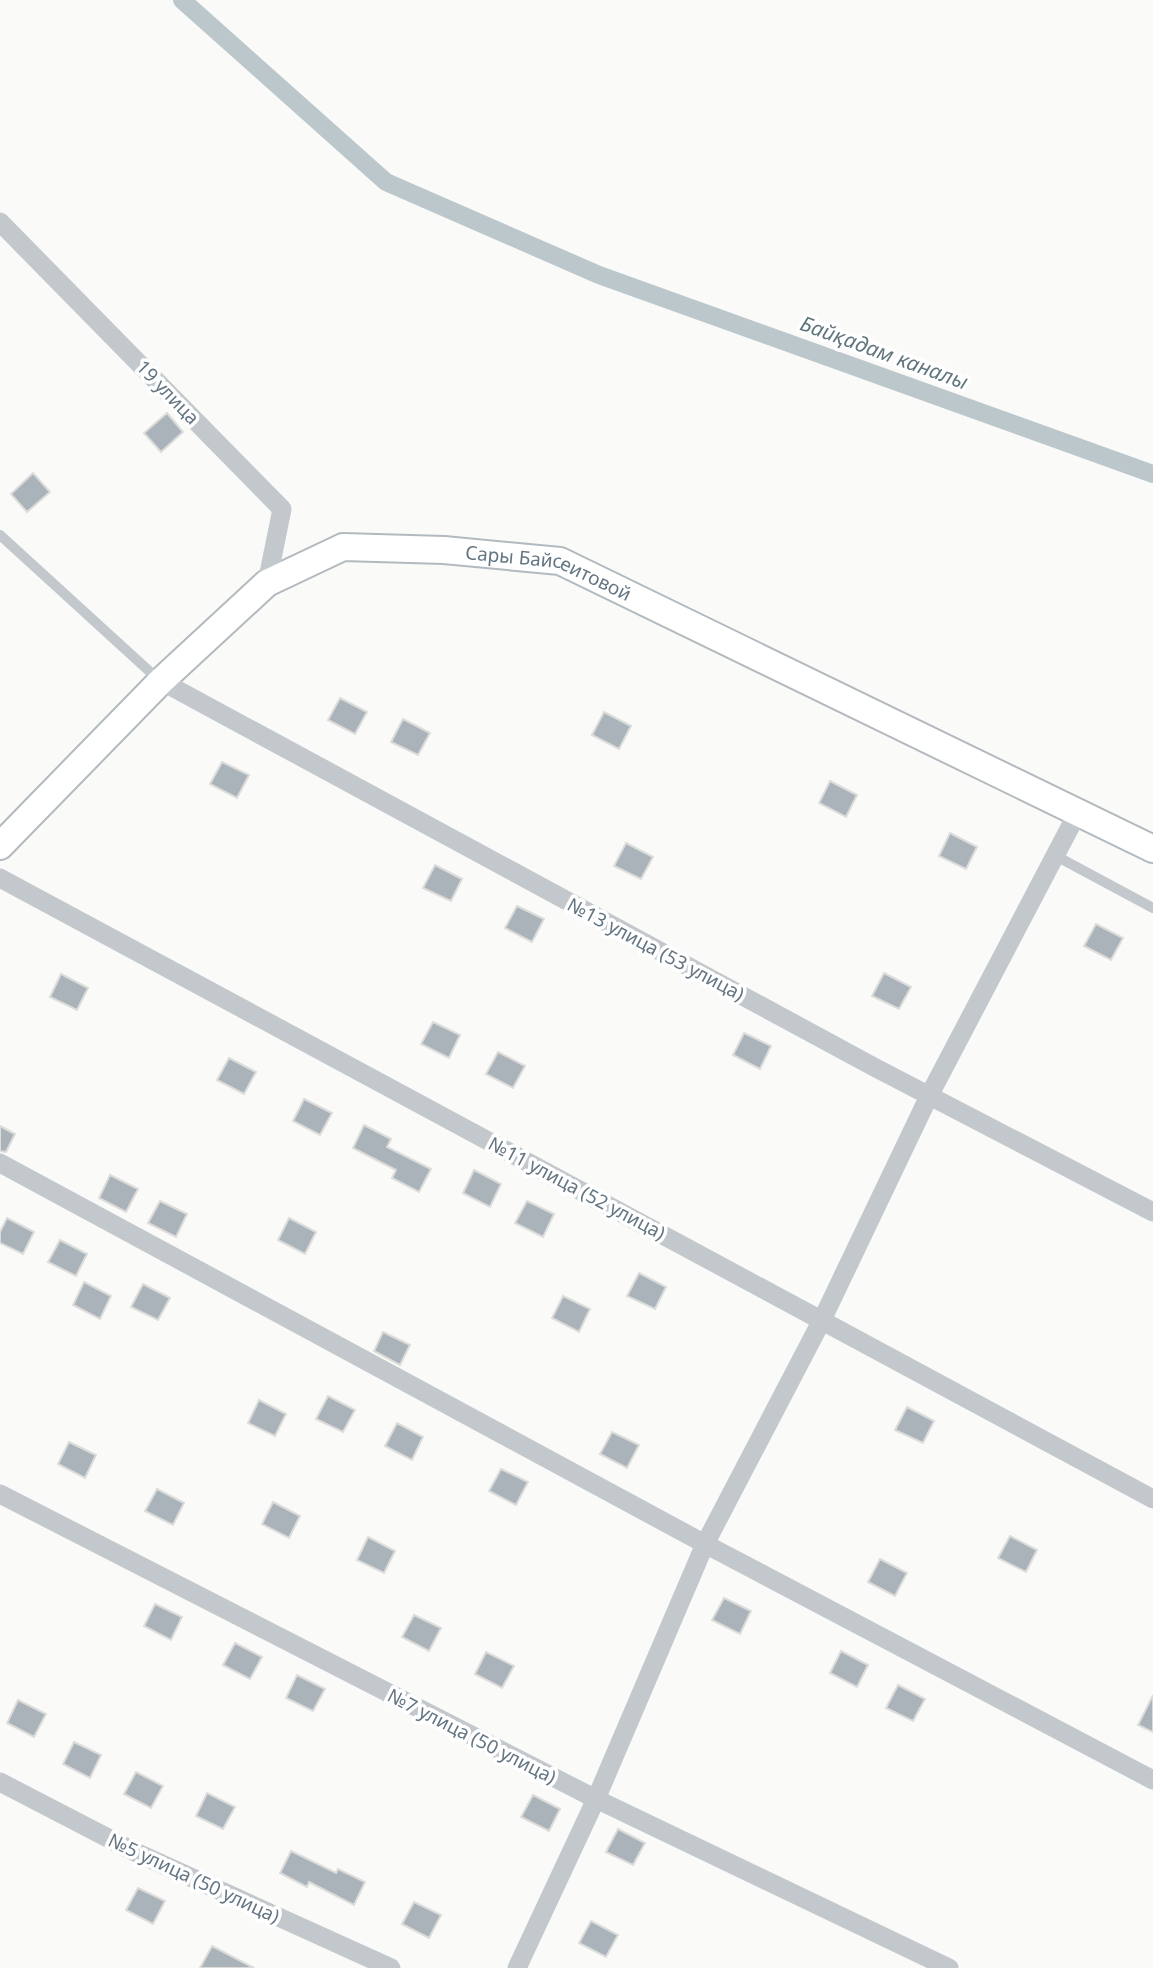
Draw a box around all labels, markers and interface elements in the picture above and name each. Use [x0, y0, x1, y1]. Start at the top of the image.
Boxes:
water label: Байқадам каналы [797, 309, 972, 395]
street label: 19 улица [131, 354, 205, 430]
street label: Сары Байсеитовой [464, 539, 636, 607]
street label: №13 улица (53 улица) [563, 891, 749, 1007]
street label: №11 улица (52 улица) [484, 1130, 670, 1246]
street label: №7 улица (50 улица) [383, 1682, 561, 1790]
street label: №5 улица (50 улица) [104, 1827, 284, 1929]

